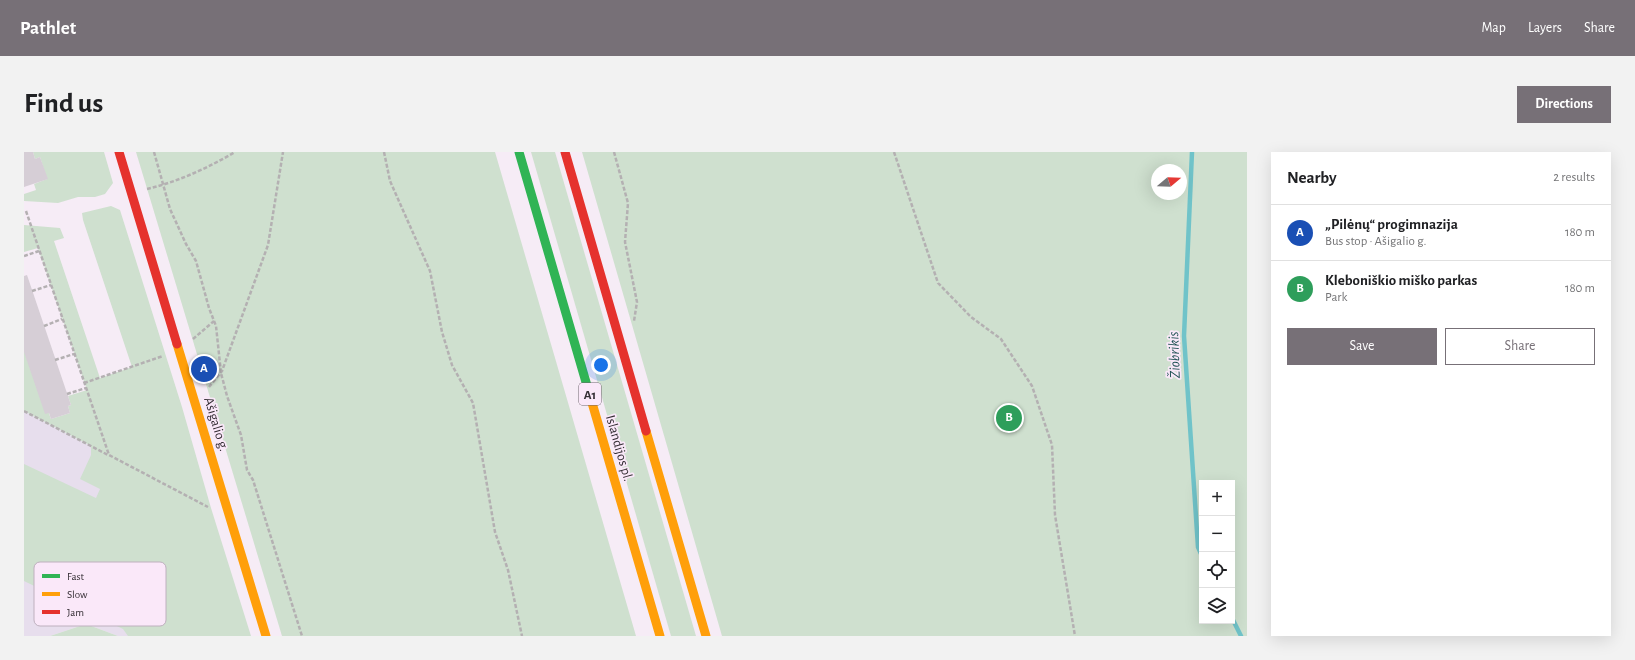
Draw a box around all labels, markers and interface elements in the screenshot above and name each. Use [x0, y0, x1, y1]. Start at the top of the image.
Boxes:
text: Pathlet [20, 19, 76, 38]
text: Map [1481, 21, 1506, 35]
text: Layers [1528, 21, 1562, 35]
text: Share [1584, 21, 1615, 35]
button: Directions [1517, 86, 1611, 123]
text: Find us [24, 90, 103, 118]
north arrow [1151, 164, 1187, 200]
text: Nearby [1287, 169, 1337, 186]
text: 2 results [1553, 171, 1595, 184]
text: „Pilėnų“ progimnazija [1325, 217, 1458, 232]
text: A [1296, 226, 1304, 239]
text: 180 m [1565, 226, 1595, 239]
text: Bus stop · Ašigalio g. [1325, 235, 1426, 248]
text: Kleboniškio miško parkas [1325, 273, 1477, 288]
text: B [1296, 282, 1304, 295]
text: 180 m [1565, 282, 1595, 295]
text: Park [1325, 291, 1347, 304]
button: Save [1287, 328, 1437, 365]
button: Share [1445, 328, 1595, 365]
water label: Žiobrikis [1165, 331, 1183, 379]
pin: A [191, 354, 217, 384]
your location [591, 355, 611, 375]
road number: A1 [579, 383, 601, 405]
street label: Ašigalio g. [201, 396, 231, 453]
pin: B [996, 403, 1022, 433]
street label: Islandijos pl. [603, 414, 635, 483]
map controls [1199, 480, 1235, 624]
button: + [1199, 480, 1235, 516]
button: − [1199, 516, 1235, 552]
button: locate [1199, 552, 1235, 588]
legend [34, 562, 166, 626]
text: Fast [67, 571, 85, 582]
button: layers [1199, 588, 1235, 624]
text: Slow [67, 589, 88, 600]
text: Jam [67, 607, 84, 618]

